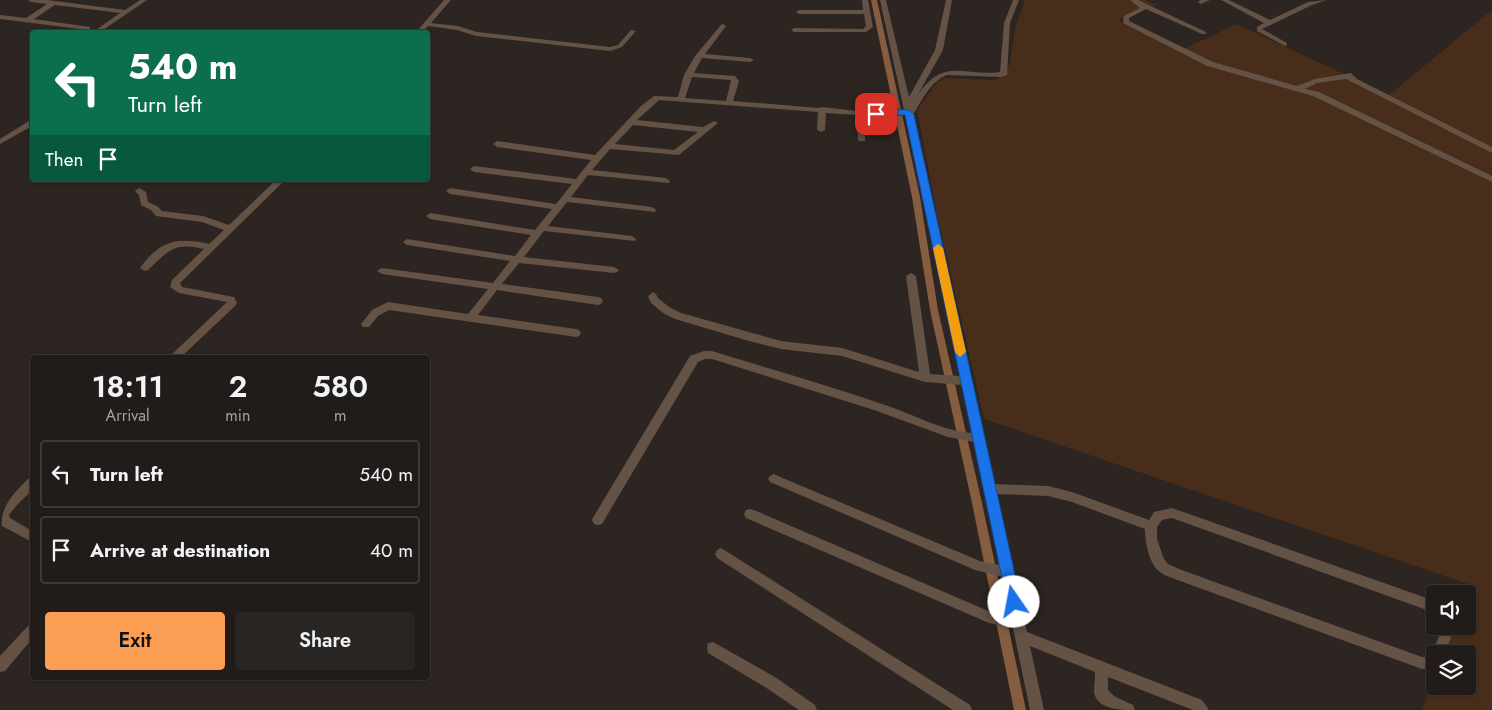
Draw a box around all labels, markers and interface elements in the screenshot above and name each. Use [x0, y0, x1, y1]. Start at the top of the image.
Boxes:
text: 540 m [128, 42, 237, 92]
icon: left [45, 50, 110, 115]
text: Turn left [128, 88, 202, 120]
pin [855, 93, 897, 135]
icon: arrive [862, 100, 890, 128]
icon: arrive [94, 145, 122, 173]
text: Then [45, 146, 84, 173]
text: 18:11 [92, 365, 164, 408]
text: 2 [228, 365, 247, 408]
text: 580 [312, 365, 368, 408]
text: Arrival [106, 404, 150, 427]
text: min [225, 404, 250, 427]
text: m [334, 404, 346, 427]
icon: left [47, 460, 75, 488]
text: Turn left [90, 461, 163, 488]
text: 540 m [359, 461, 413, 488]
icon: arrive [47, 536, 75, 564]
text: Arrive at destination [90, 537, 270, 564]
text: 40 m [370, 537, 413, 564]
position arrow [987, 575, 1039, 627]
map controls [1426, 585, 1476, 695]
button: sound [1426, 585, 1476, 635]
button: Exit [45, 612, 225, 670]
button: Share [235, 612, 415, 670]
button: layers [1426, 645, 1476, 695]

